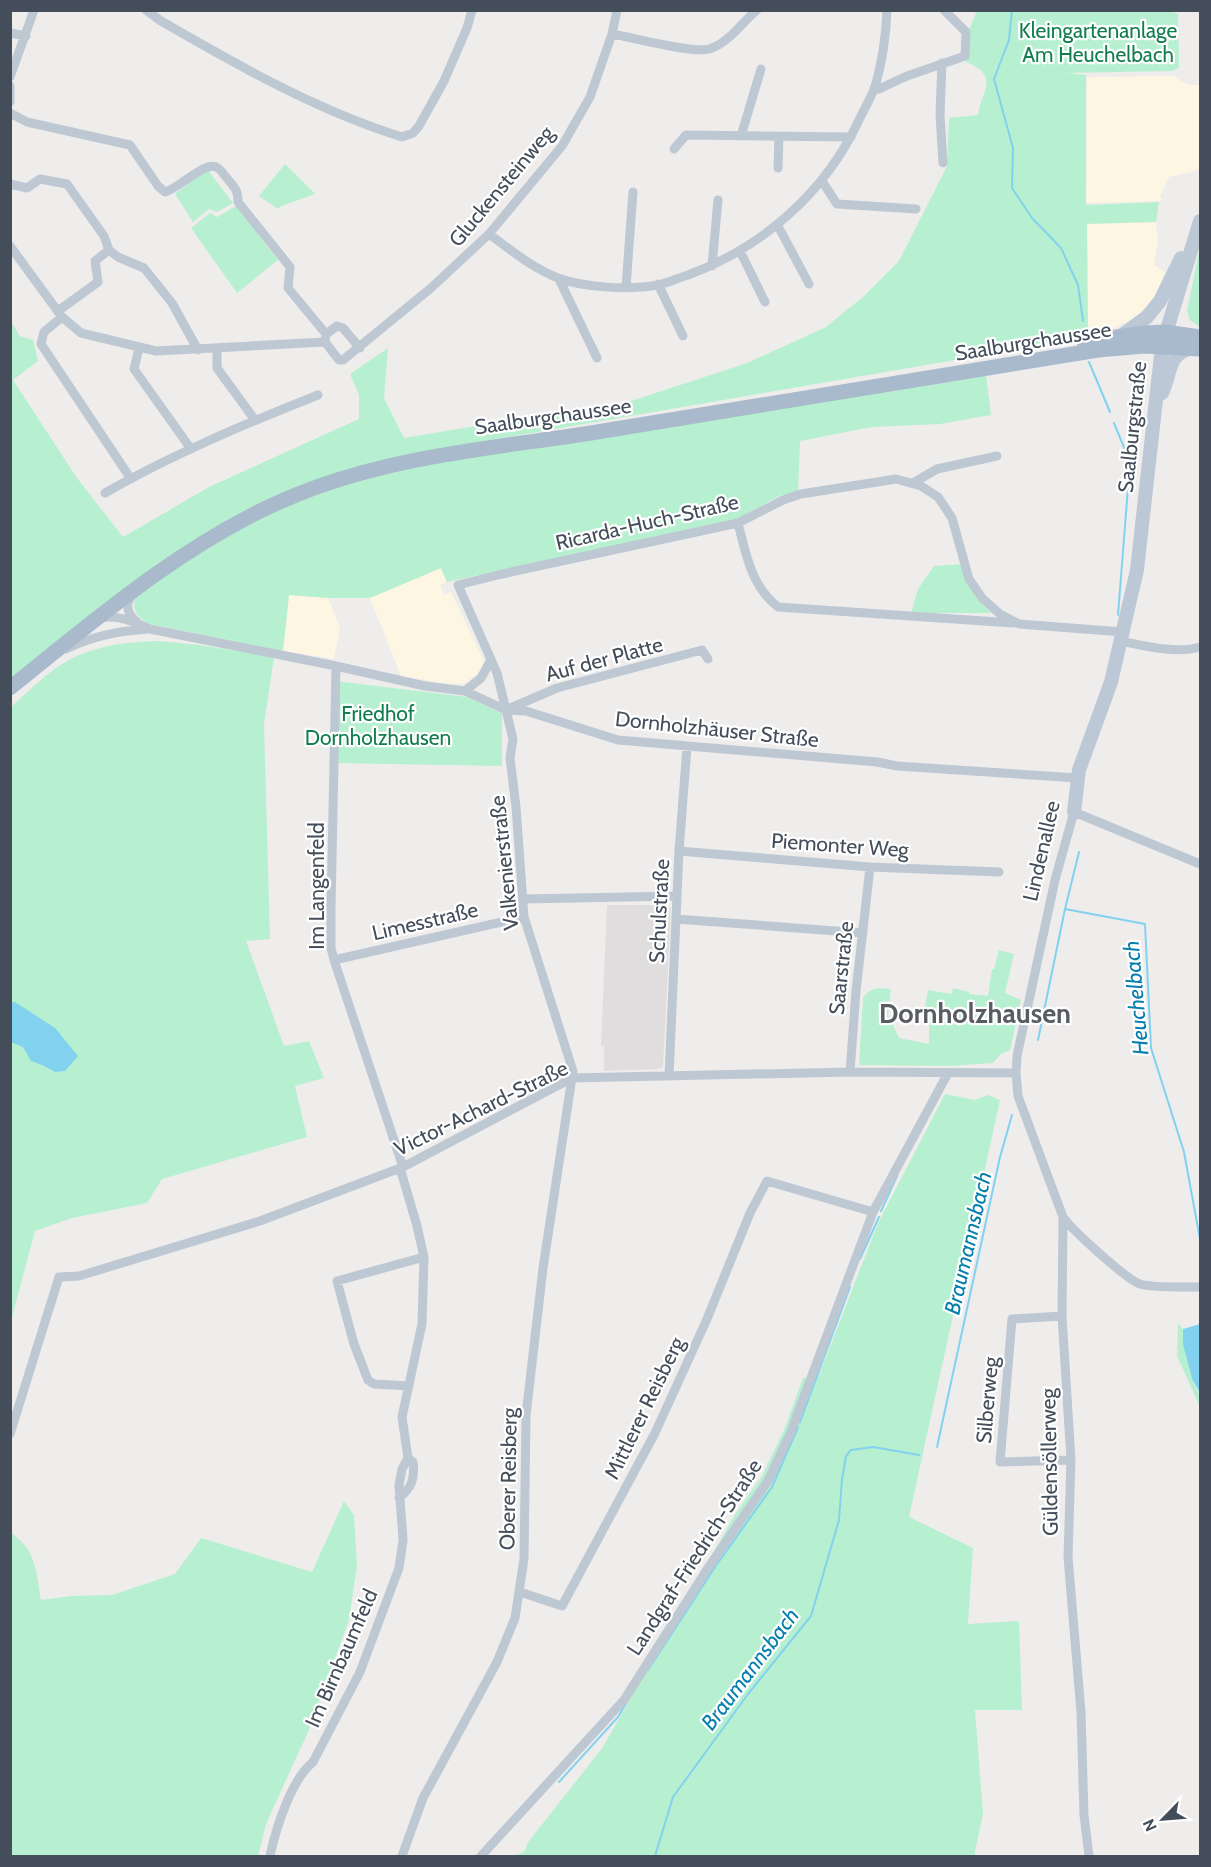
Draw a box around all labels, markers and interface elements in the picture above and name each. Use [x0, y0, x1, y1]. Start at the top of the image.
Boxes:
park label: Kleingartenanlage Am Heuchelbach [1019, 18, 1177, 67]
street label: Gluckensteinweg [443, 120, 559, 251]
street label: Saalburgchaussee [953, 316, 1113, 366]
street label: Saalburgstraße [1113, 360, 1151, 494]
street label: Saalburgchaussee [473, 393, 633, 439]
street label: Ricarda-Huch-Straße [553, 489, 741, 555]
street label: Auf der Platte [542, 631, 666, 687]
park label: Friedhof Dornholzhausen [305, 701, 451, 750]
street label: Dornholzhäuser Straße [614, 706, 820, 752]
street label: Valkenierstraße [484, 794, 524, 932]
street label: Lindenallee [1017, 798, 1065, 904]
street label: Im Langenfeld [304, 822, 329, 950]
street label: Piemonter Weg [770, 828, 910, 862]
street label: Schulstraße [644, 858, 674, 964]
street label: Limesstraße [370, 897, 481, 945]
street label: Saarstraße [824, 920, 858, 1016]
water label: Heuchelbach [1118, 940, 1154, 1056]
district label: Dornholzhausen [879, 997, 1071, 1030]
street label: Victor-Achard-Straße [390, 1055, 572, 1161]
water label: Braumannsbach [938, 1169, 998, 1317]
street label: Mittlerer Reisberg [599, 1332, 689, 1483]
street label: Silberweg [971, 1355, 1003, 1444]
street label: Güldensöllerweg [1035, 1387, 1063, 1536]
street label: Oberer Reisberg [494, 1407, 522, 1550]
street label: Landgraf-Friedrich-Straße [621, 1454, 767, 1660]
street label: Im Birnbaumfeld [299, 1585, 383, 1731]
water label: Braumannsbach [695, 1603, 805, 1735]
north arrow [1133, 1789, 1193, 1849]
text: N [1139, 1816, 1161, 1834]

